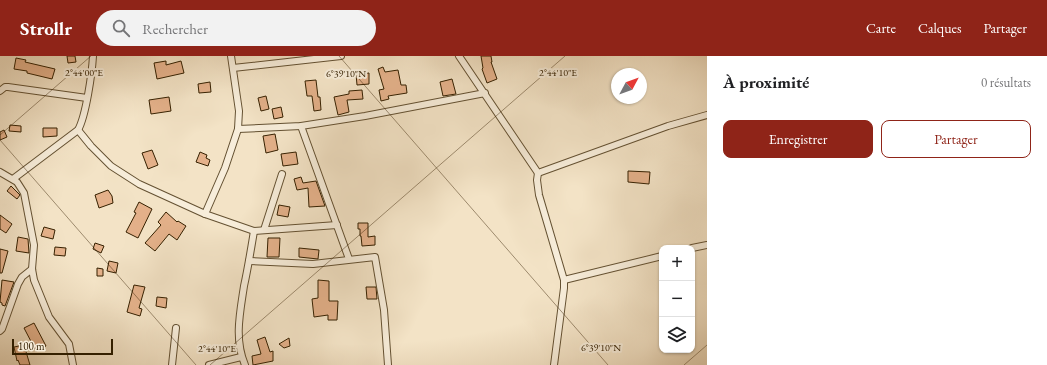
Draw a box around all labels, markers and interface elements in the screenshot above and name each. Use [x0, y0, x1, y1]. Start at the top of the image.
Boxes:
search box [96, 10, 376, 46]
text: Strollr [20, 16, 72, 41]
icon: search [110, 17, 132, 39]
text: Rechercher [142, 19, 208, 38]
text: Carte [866, 19, 896, 37]
text: Calques [918, 19, 962, 37]
text: Partager [984, 19, 1027, 37]
text: 2°44'00"E [65, 66, 103, 79]
text: 2°44'10"E [539, 66, 577, 79]
text: 6°39'10"N [326, 67, 366, 80]
north arrow [611, 68, 647, 104]
text: À proximité [723, 71, 809, 93]
text: 0 résultats [981, 74, 1031, 91]
button: Enregistrer [723, 120, 873, 158]
button: Partager [881, 120, 1031, 158]
map controls [659, 245, 695, 353]
button: + [659, 245, 695, 281]
button: − [659, 281, 695, 317]
button: layers [659, 317, 695, 353]
scale bar [12, 337, 113, 356]
text: 100 m [18, 339, 45, 353]
text: 6°39'10"N [581, 341, 621, 354]
text: 2°44'10"E [198, 342, 236, 355]

